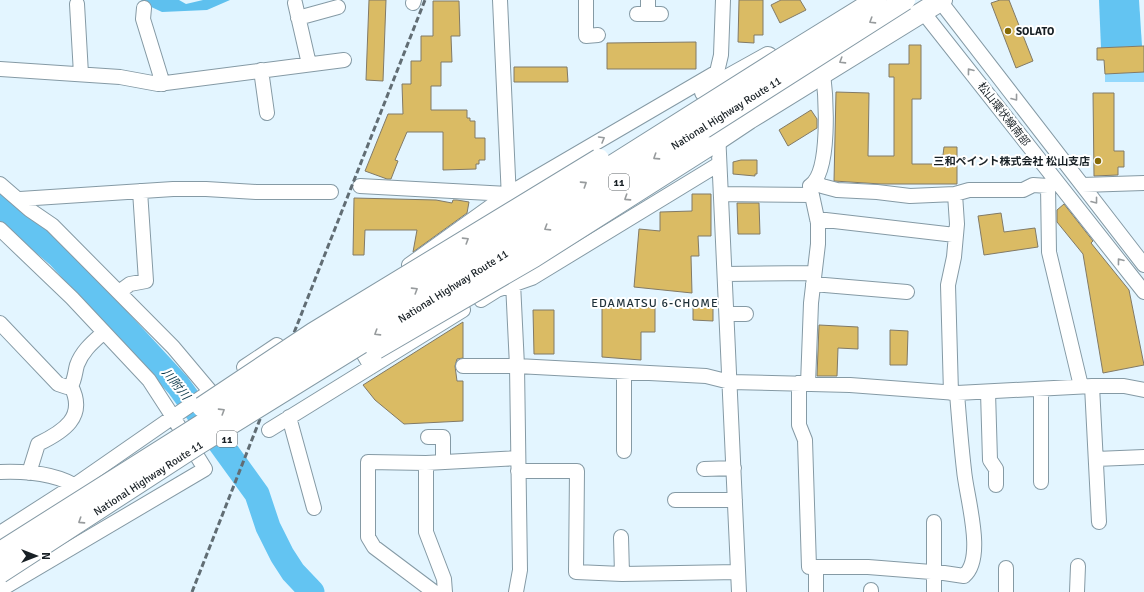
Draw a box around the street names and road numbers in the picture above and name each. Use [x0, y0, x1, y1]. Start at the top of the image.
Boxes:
street label: National Highway Route 11 [669, 74, 784, 153]
street label: 松山環状線南部 [975, 80, 1032, 149]
road number: 11 [609, 174, 629, 190]
street label: National Highway Route 11 [396, 247, 511, 326]
road number: 11 [217, 431, 237, 447]
street label: National Highway Route 11 [91, 438, 205, 519]

